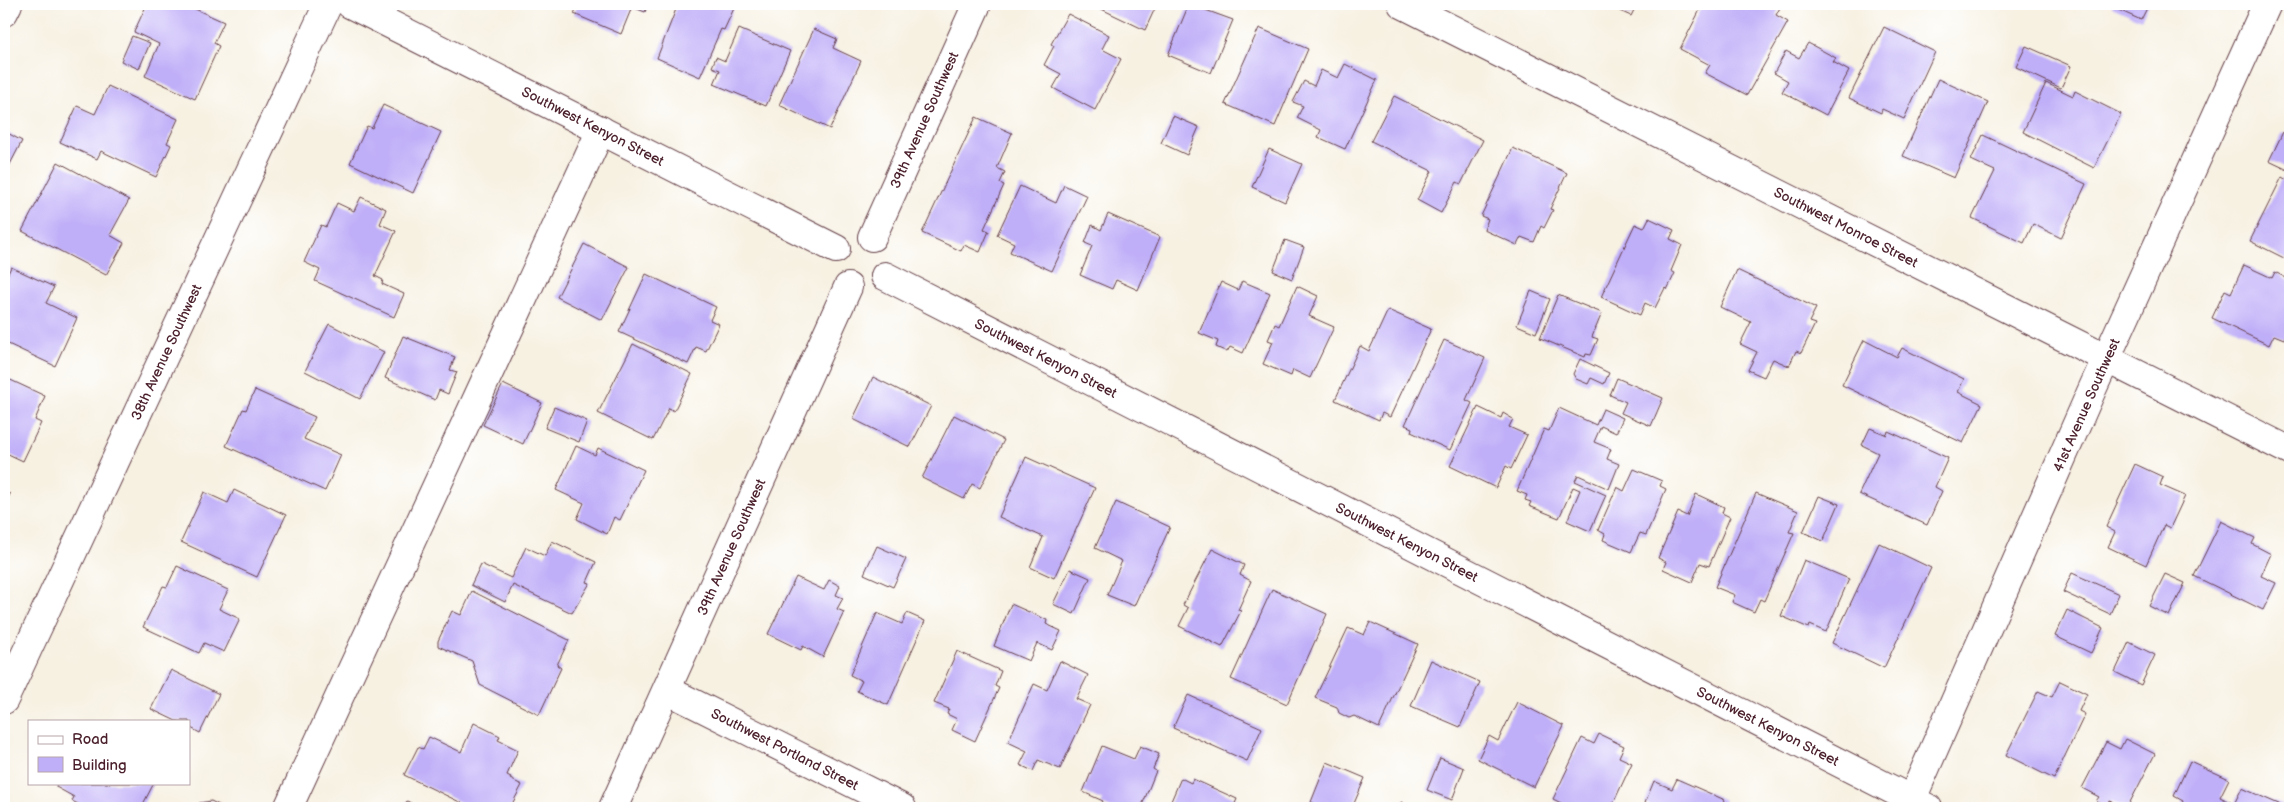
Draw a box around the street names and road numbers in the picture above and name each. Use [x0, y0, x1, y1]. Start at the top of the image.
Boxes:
street label: 39th Avenue Southwest [887, 49, 963, 191]
street label: Southwest Kenyon Street [519, 83, 667, 170]
street label: Southwest Monroe Street [1771, 184, 1921, 272]
street label: 38th Avenue Southwest [127, 281, 206, 423]
street label: Southwest Kenyon Street [972, 315, 1120, 402]
street label: 41st Avenue Southwest [2049, 335, 2124, 475]
street label: 39th Avenue Southwest [694, 476, 770, 618]
street label: Southwest Kenyon Street [1333, 499, 1481, 586]
street label: Southwest Kenyon Street [1694, 683, 1842, 770]
street label: Southwest Portland Street [708, 705, 862, 794]

